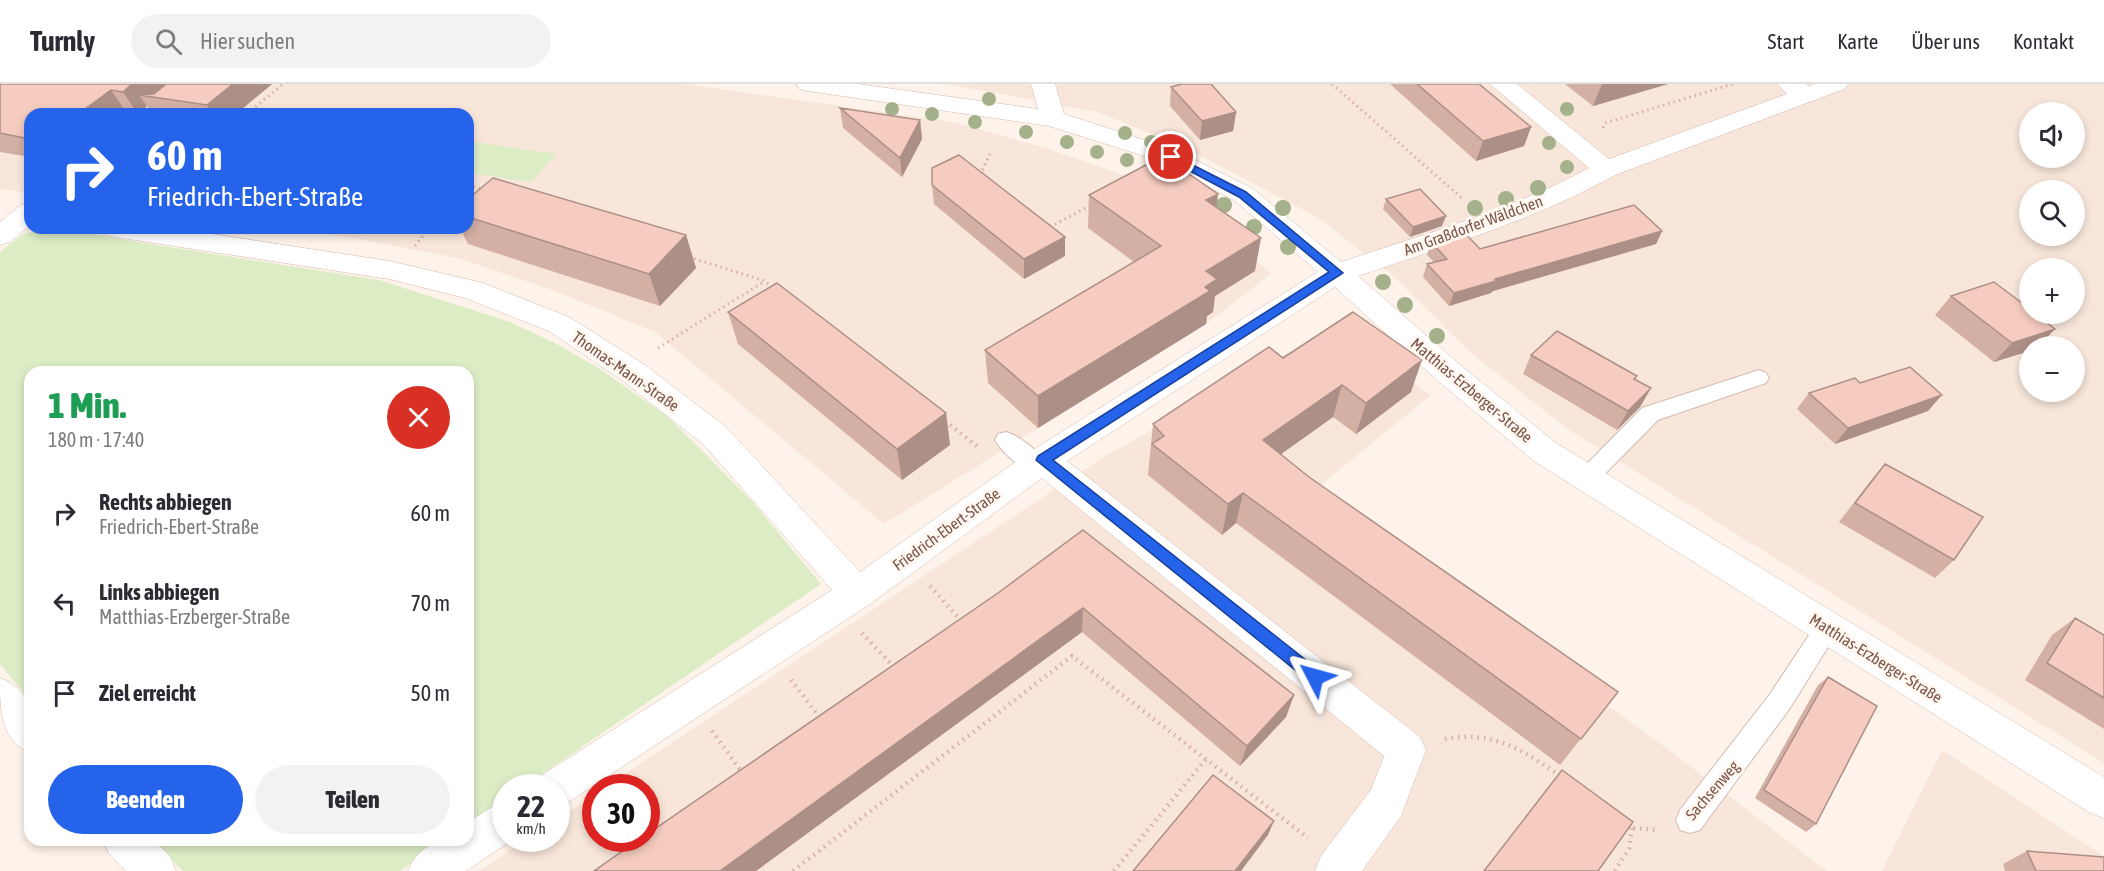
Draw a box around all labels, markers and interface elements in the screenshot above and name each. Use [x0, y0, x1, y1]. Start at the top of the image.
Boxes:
search box [131, 14, 551, 68]
text: Turnly [30, 25, 95, 57]
icon: search [152, 25, 185, 58]
text: Hier suchen [200, 28, 295, 54]
text: Start [1768, 29, 1804, 53]
text: Karte [1837, 29, 1878, 53]
text: Über uns [1911, 29, 1980, 53]
text: Kontakt [2013, 29, 2074, 53]
map controls [2019, 102, 2085, 402]
button: sound [2019, 102, 2085, 168]
text: 60 m [147, 131, 222, 179]
pin [1145, 131, 1196, 182]
icon: right [48, 132, 126, 210]
icon: arrive [1154, 140, 1187, 173]
button: search [2019, 180, 2085, 246]
text: Friedrich-Ebert-Straße [147, 181, 363, 212]
street label: Am Graßdorfer Wäldchen [1401, 191, 1545, 259]
button: + [2019, 258, 2085, 324]
street label: Thomas-Mann-Straße [569, 327, 683, 415]
street label: Matthias-Erzberger-Straße [1407, 334, 1536, 447]
button: − [2019, 336, 2085, 402]
text: 1 Min. [48, 384, 126, 426]
button: close [387, 386, 450, 449]
text: 180 m · 17:40 [48, 428, 144, 451]
street label: Friedrich-Ebert-Straße [889, 484, 1003, 574]
text: Rechts abbiegen [99, 489, 232, 515]
icon: right [48, 497, 81, 530]
text: 60 m [410, 500, 450, 526]
text: Friedrich-Ebert-Straße [99, 515, 259, 538]
text: Links abbiegen [99, 579, 220, 605]
icon: left [48, 587, 81, 620]
text: 70 m [410, 590, 450, 616]
text: Matthias-Erzberger-Straße [99, 605, 290, 628]
street label: Matthias-Erzberger-Straße [1806, 610, 1946, 707]
position arrow [1283, 645, 1347, 709]
icon: arrive [48, 677, 81, 710]
text: Ziel erreicht [99, 680, 196, 706]
text: 50 m [410, 680, 450, 706]
street label: Sachsenweg [1682, 757, 1743, 824]
button: Beenden [48, 765, 243, 834]
button: Teilen [255, 765, 450, 834]
speed limit sign: 30 [582, 774, 660, 852]
text: 22 [517, 789, 545, 823]
text: km/h [516, 820, 546, 837]

